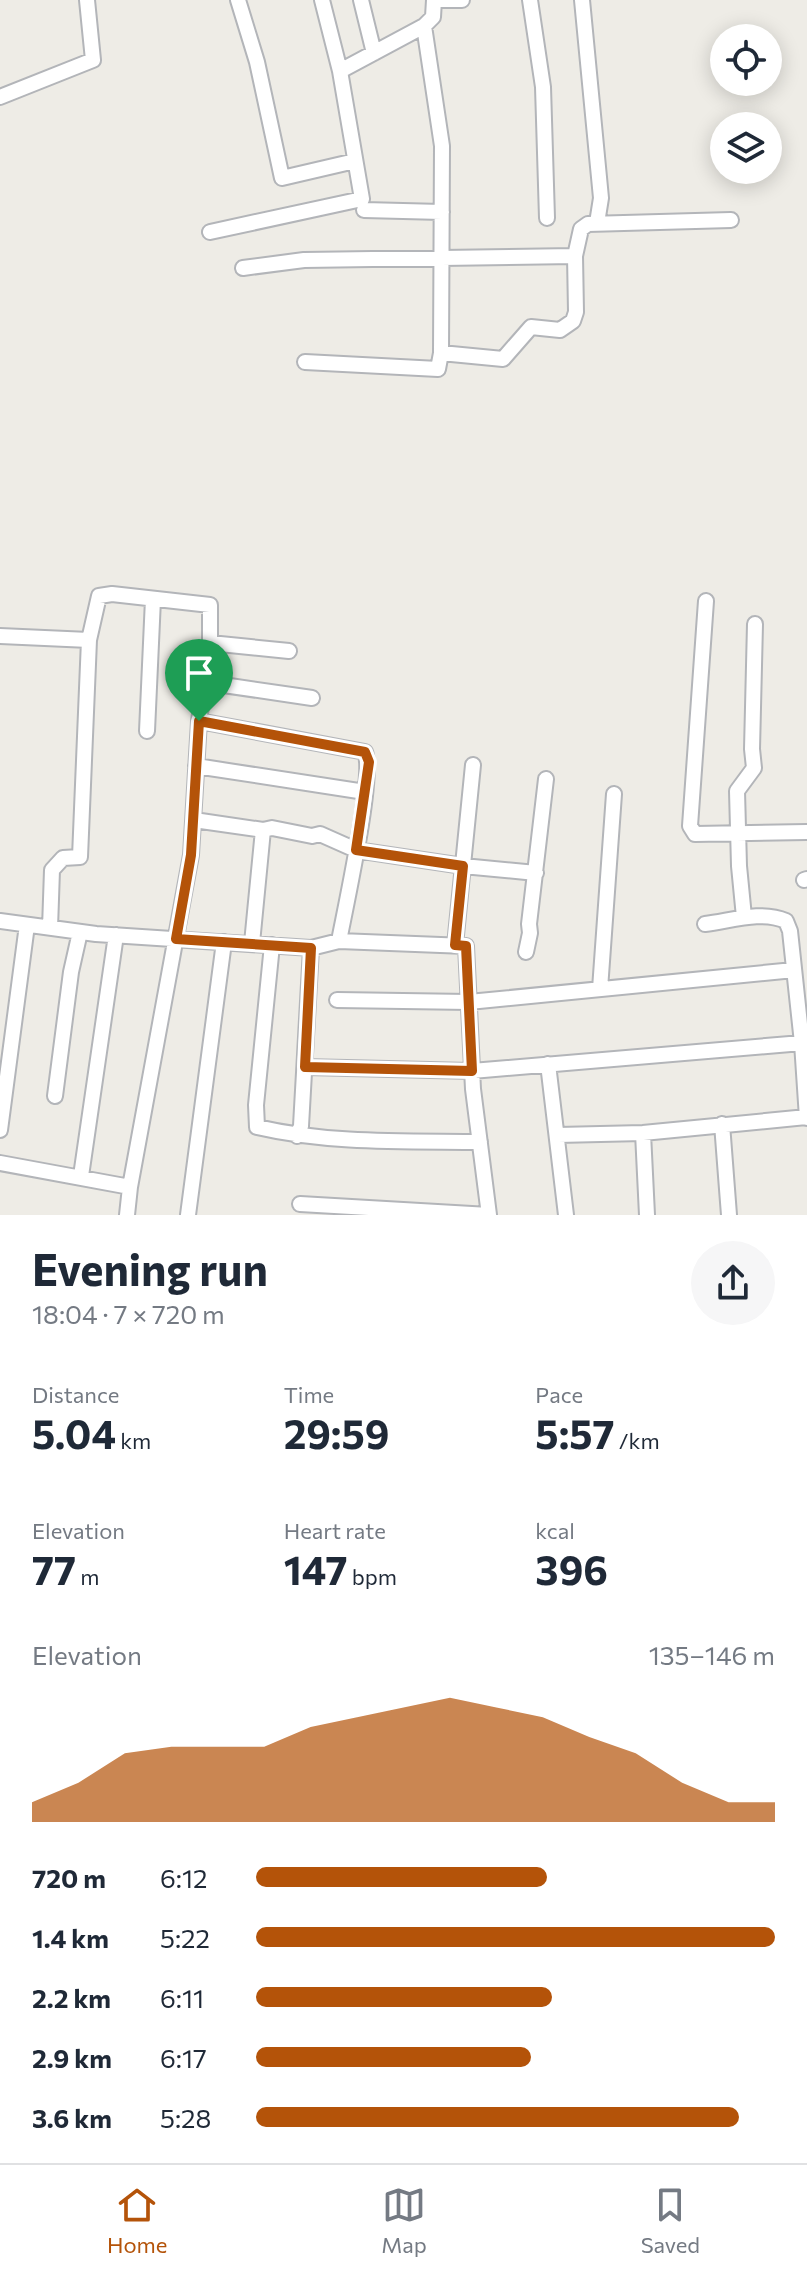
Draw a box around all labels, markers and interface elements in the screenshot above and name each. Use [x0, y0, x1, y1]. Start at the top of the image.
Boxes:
map controls [710, 24, 782, 184]
button: locate [710, 24, 782, 96]
button: layers [710, 112, 782, 184]
pin [165, 639, 233, 721]
icon: arrive [177, 651, 221, 695]
text: Evening run [32, 1241, 268, 1295]
button: share [691, 1241, 775, 1325]
text: 18:04 · 7 × 720 m [32, 1298, 225, 1329]
text: Distance [32, 1381, 119, 1408]
text: Time [284, 1381, 334, 1408]
text: Pace [535, 1381, 583, 1408]
text: 5.04 [32, 1408, 116, 1457]
text: 29:59 [284, 1408, 389, 1457]
text: 5:57 [535, 1408, 615, 1457]
text: km [116, 1427, 151, 1454]
text: /km [615, 1427, 660, 1454]
text: Elevation [32, 1517, 125, 1544]
text: Heart rate [284, 1517, 386, 1544]
text: kcal [535, 1517, 575, 1544]
text: 77 [32, 1544, 76, 1593]
text: 147 [284, 1544, 347, 1593]
text: 396 [535, 1544, 608, 1593]
text: m [76, 1563, 99, 1590]
text: bpm [347, 1563, 397, 1590]
text: Elevation [32, 1639, 142, 1670]
text: 135–146 m [649, 1639, 775, 1670]
text: 720 m [32, 1862, 106, 1893]
text: 6:12 [160, 1862, 207, 1893]
text: 1.4 km [32, 1922, 109, 1953]
text: 5:22 [160, 1922, 210, 1953]
text: 2.2 km [32, 1982, 111, 2013]
text: 6:11 [160, 1982, 204, 2013]
text: 2.9 km [32, 2042, 112, 2073]
text: 6:17 [160, 2042, 207, 2073]
text: 3.6 km [32, 2102, 112, 2133]
text: 5:28 [160, 2102, 211, 2133]
tab: Home [107, 2183, 167, 2258]
tab: Map [381, 2183, 427, 2258]
tab: Saved [641, 2183, 700, 2258]

